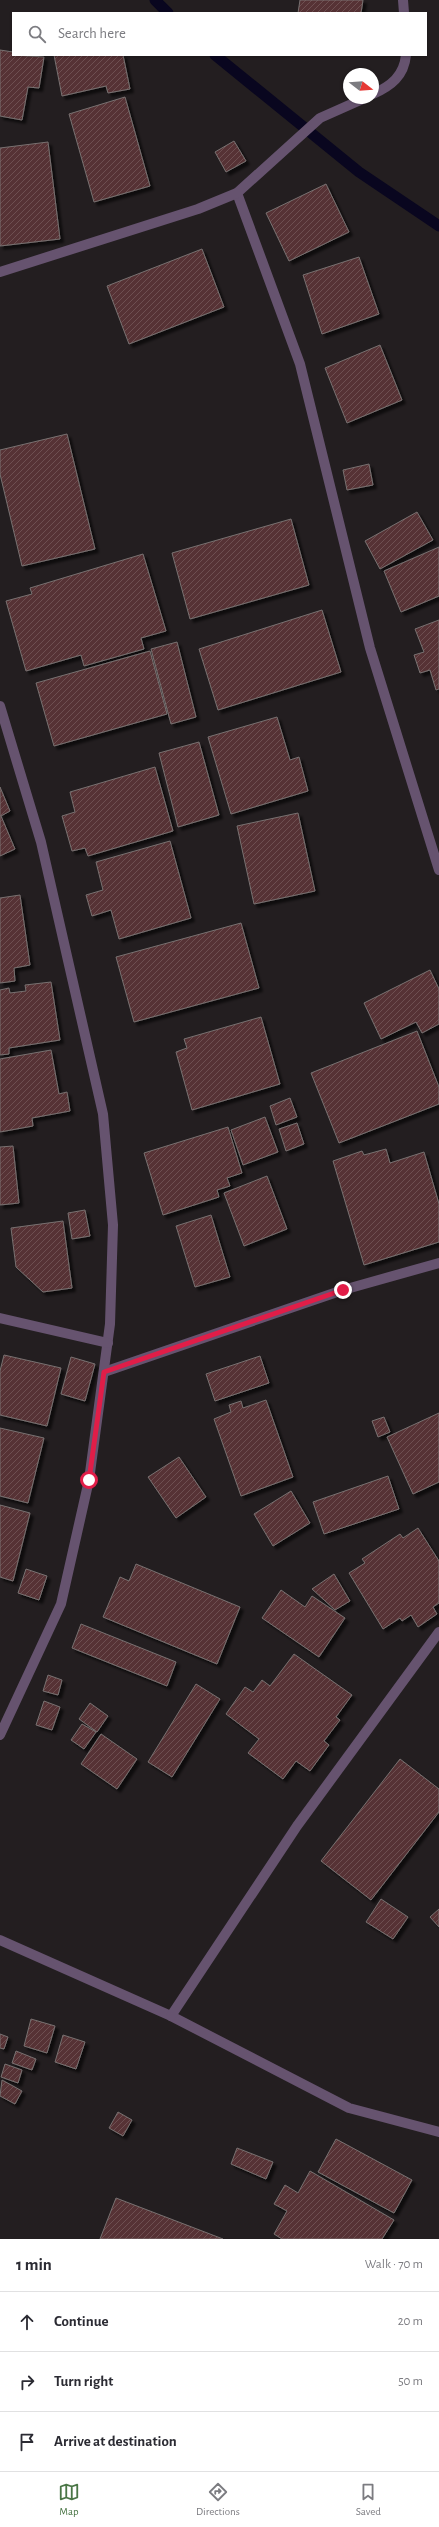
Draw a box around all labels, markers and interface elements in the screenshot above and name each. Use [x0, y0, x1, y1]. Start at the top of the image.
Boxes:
search box [12, 12, 427, 56]
icon: search [26, 23, 48, 45]
text: Search here [58, 26, 126, 41]
north arrow [343, 68, 379, 104]
route end [334, 1281, 352, 1299]
route start [80, 1471, 98, 1489]
text: 1 min [16, 2256, 52, 2273]
text: Walk · 70 m [365, 2258, 423, 2271]
icon: ahead [16, 2311, 38, 2333]
text: Continue [54, 2314, 109, 2329]
text: 20 m [398, 2315, 423, 2328]
icon: right [16, 2371, 38, 2393]
text: Turn right [54, 2374, 113, 2389]
text: 50 m [398, 2375, 423, 2388]
icon: arrive [16, 2431, 38, 2453]
text: Arrive at destination [54, 2434, 177, 2449]
tab: Map [58, 2481, 80, 2518]
tab: Directions [196, 2481, 240, 2518]
tab: Saved [356, 2481, 381, 2518]

